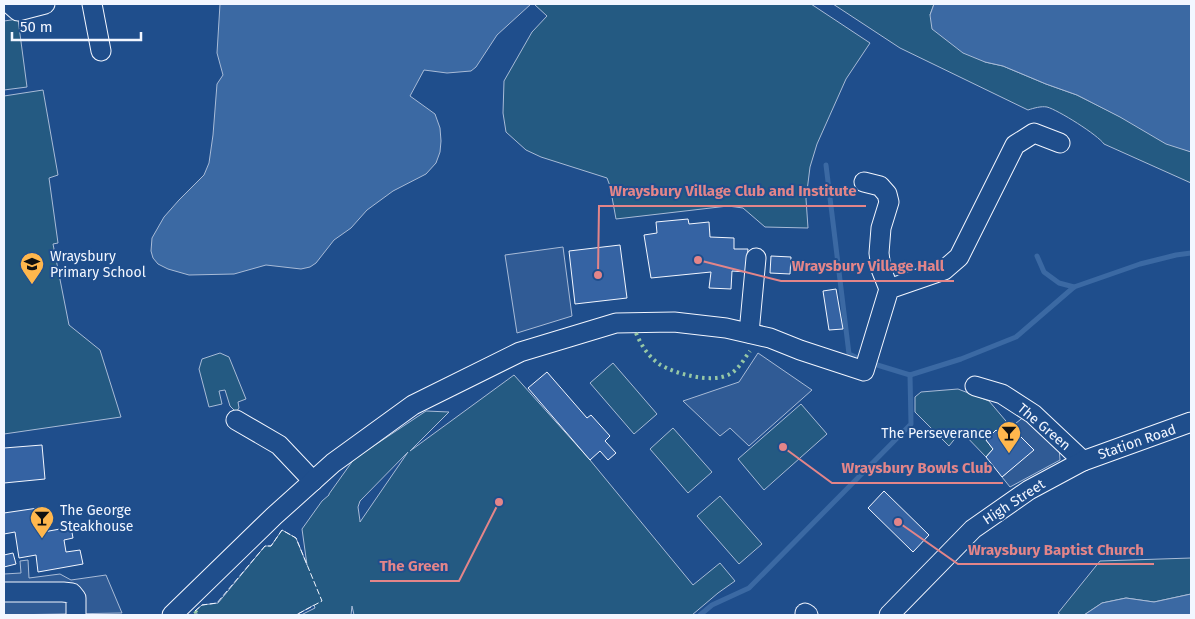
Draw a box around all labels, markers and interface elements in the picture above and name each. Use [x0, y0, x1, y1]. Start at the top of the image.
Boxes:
scale bar [12, 10, 141, 42]
text: 50 m [20, 18, 53, 36]
callout: Wraysbury Village Club and Institute [599, 176, 866, 206]
text: Wraysbury Village Club and Institute [609, 182, 857, 200]
place label: Wraysbury Primary School [50, 248, 146, 281]
school or university icon: Wraysbury Primary School [19, 251, 45, 285]
callout: Wraysbury Village Hall [781, 251, 954, 281]
text: Wraysbury Village Hall [792, 257, 945, 275]
street label: The Green [1014, 400, 1074, 454]
bar icon: The Perseverance [996, 420, 1022, 454]
street label: Station Road [1096, 421, 1178, 463]
place label: The Perseverance [881, 425, 992, 442]
callout: Wraysbury Bowls Club [832, 453, 1003, 483]
text: Wraysbury Bowls Club [842, 459, 992, 477]
street label: High Street [980, 475, 1049, 528]
place label: The George Steakhouse [60, 502, 133, 535]
bar icon: The George Steakhouse [29, 505, 55, 539]
callout: Wraysbury Baptist Church [958, 534, 1154, 564]
text: Wraysbury Baptist Church [968, 541, 1144, 559]
callout: The Green [370, 551, 459, 581]
text: The Green [379, 557, 449, 575]

